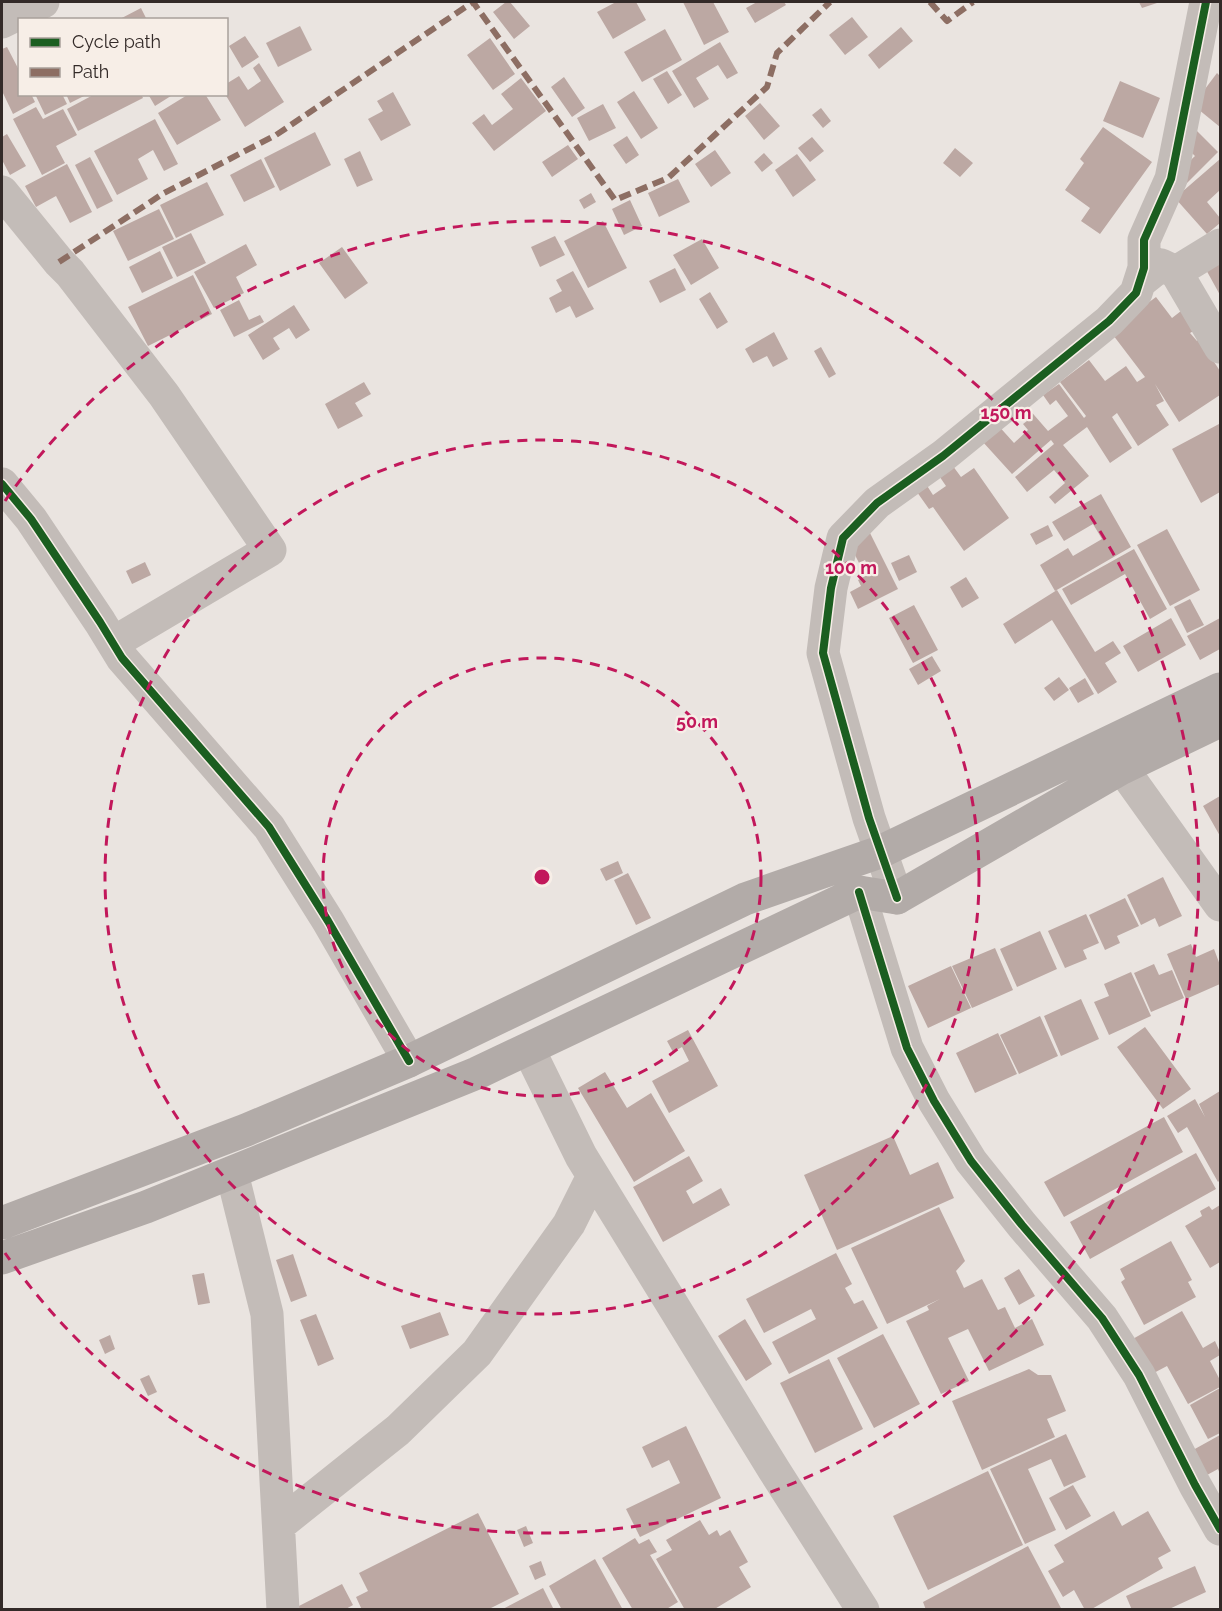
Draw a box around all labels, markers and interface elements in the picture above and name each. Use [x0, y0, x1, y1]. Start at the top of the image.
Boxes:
legend [18, 18, 228, 96]
text: Cycle path [72, 31, 161, 52]
text: Path [72, 61, 109, 82]
text: 150 m [981, 402, 1032, 423]
text: 100 m [825, 557, 877, 578]
text: 50 m [676, 711, 718, 732]
centre of rings [532, 867, 552, 887]

